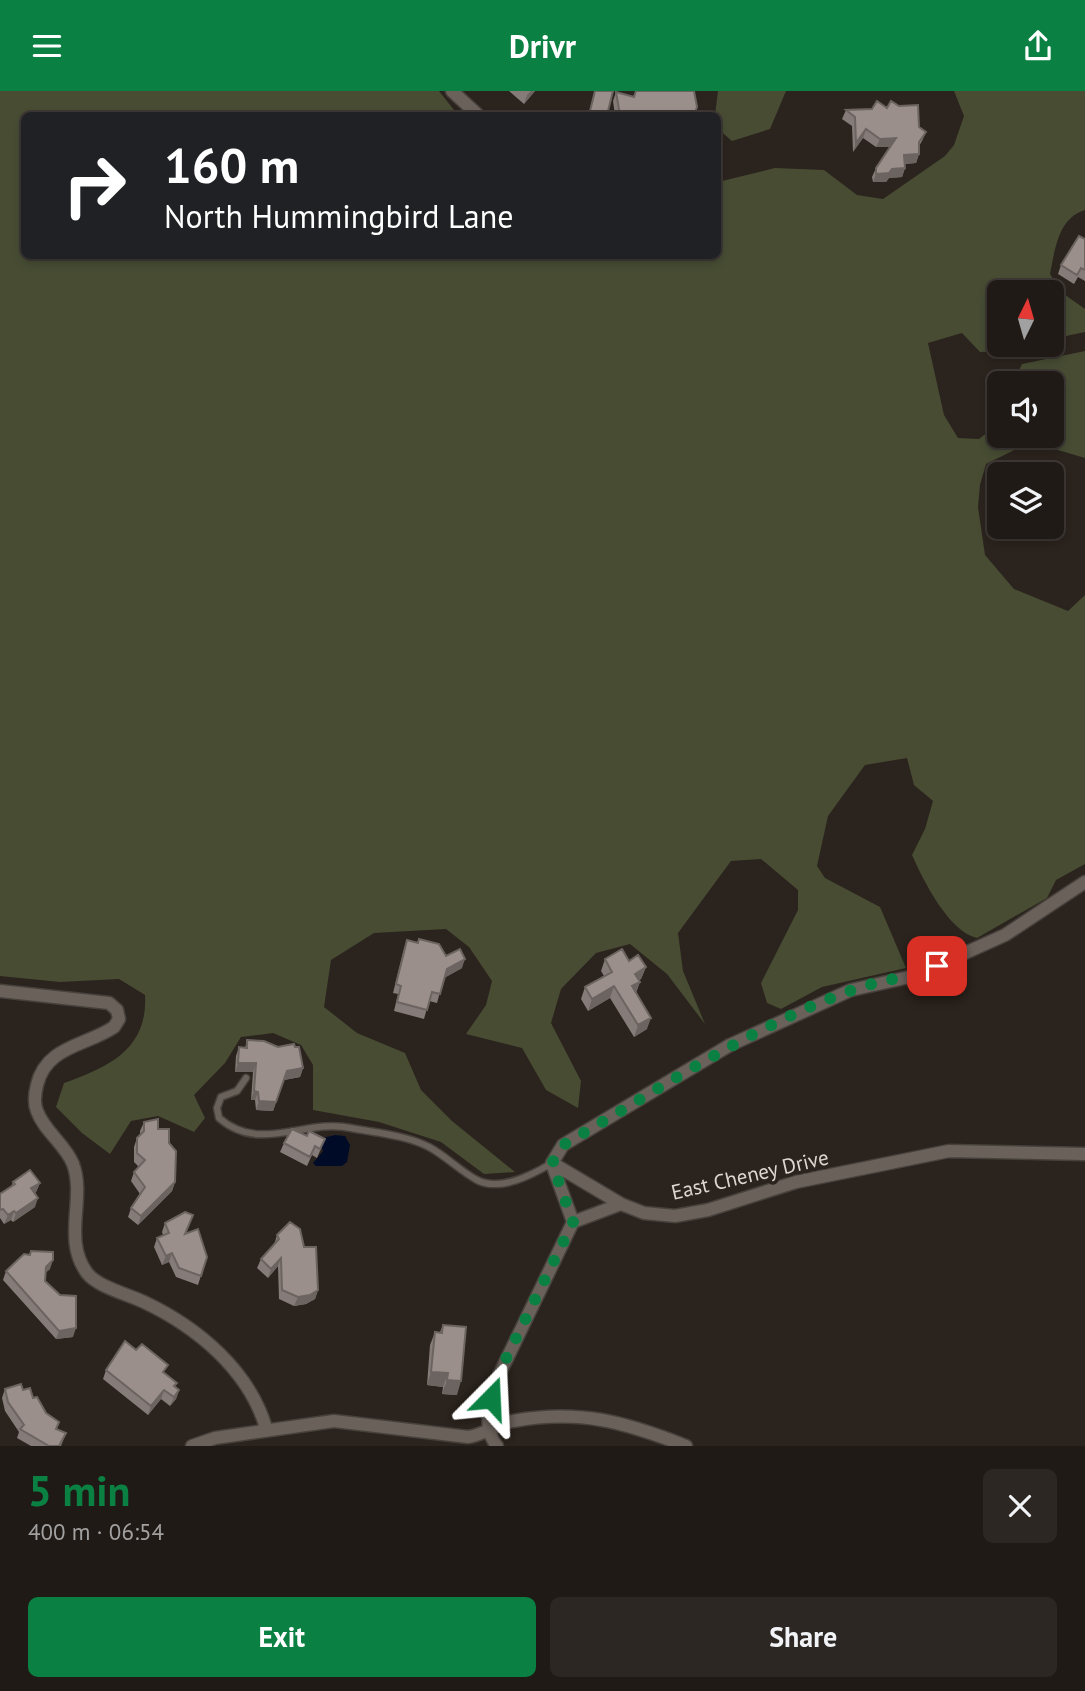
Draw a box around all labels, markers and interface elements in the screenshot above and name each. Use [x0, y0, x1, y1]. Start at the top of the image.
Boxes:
text: Drivr [509, 25, 576, 67]
icon: menu [28, 27, 66, 65]
icon: share [1019, 27, 1057, 65]
text: 160 m [164, 133, 299, 197]
icon: right [49, 140, 140, 231]
text: North Hummingbird Lane [164, 195, 513, 237]
north arrow [987, 280, 1064, 357]
map controls [987, 280, 1064, 539]
button: sound [987, 371, 1064, 448]
button: layers [987, 462, 1064, 539]
pin [907, 936, 967, 996]
icon: arrive [918, 947, 956, 985]
street label: East Cheney Drive [669, 1143, 831, 1206]
position arrow [454, 1361, 528, 1435]
text: 5 min [28, 1463, 130, 1518]
button: close [983, 1469, 1057, 1543]
text: 400 m · 06:54 [28, 1517, 164, 1546]
button: Exit [28, 1597, 536, 1677]
button: Share [550, 1597, 1057, 1677]

